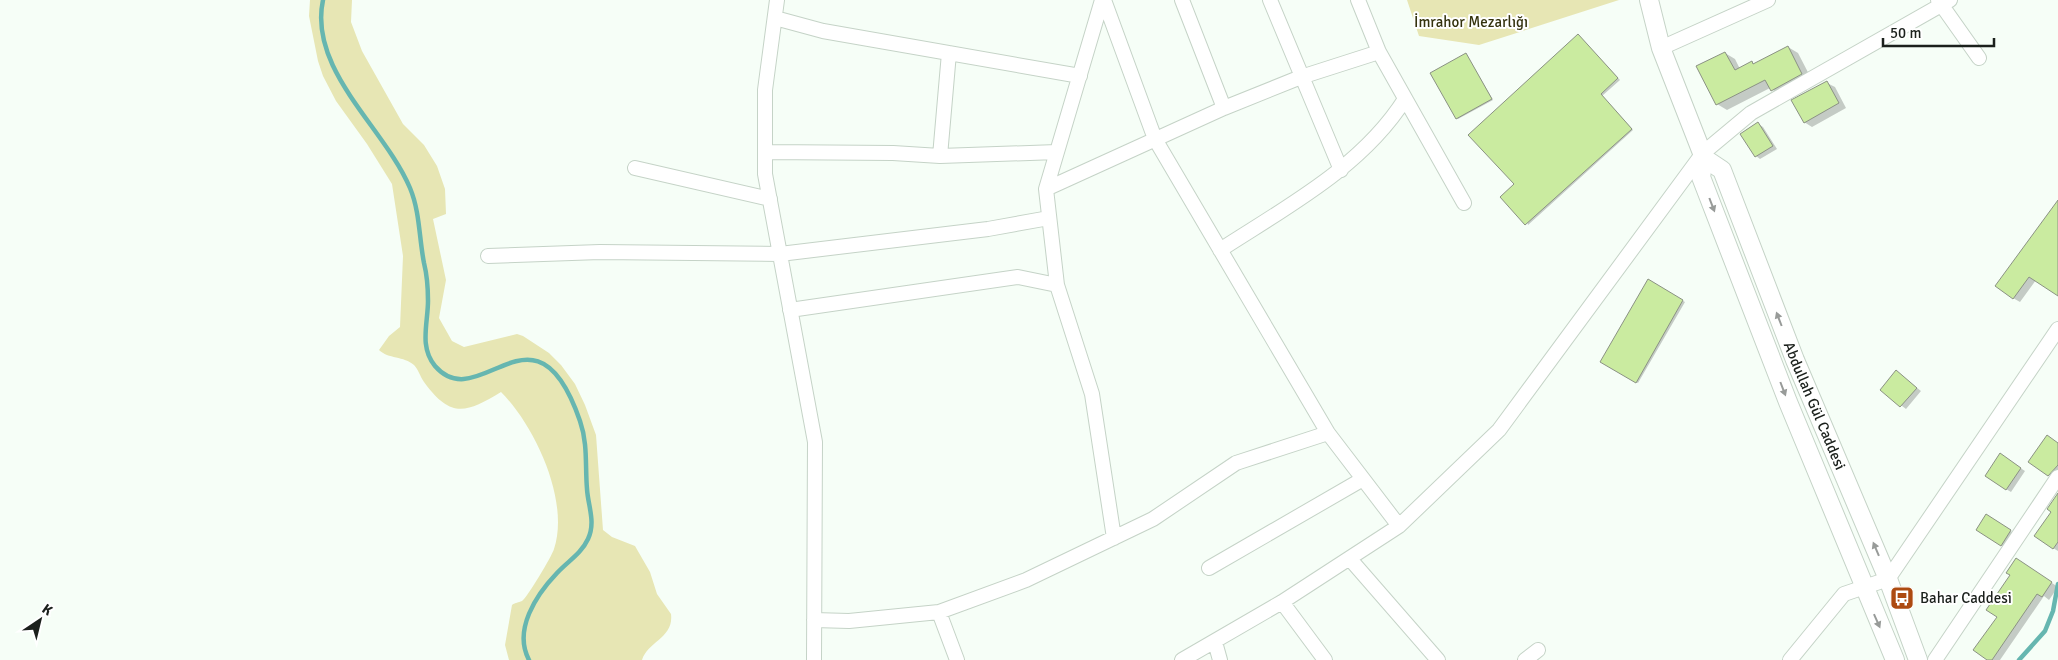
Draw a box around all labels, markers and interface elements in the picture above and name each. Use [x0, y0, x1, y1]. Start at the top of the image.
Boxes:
park label: İmrahor Mezarlığı [1414, 13, 1528, 31]
scale bar [1883, 15, 1994, 47]
text: 50 m [1890, 24, 1921, 42]
one-way arrow [1708, 198, 1716, 213]
one-way arrow [1775, 311, 1782, 326]
street label: Abdullah Gül Caddesi [1780, 339, 1850, 473]
one-way arrow [1779, 382, 1787, 397]
one-way arrow [1871, 542, 1879, 556]
bus stop icon: Bahar Caddesi [1889, 585, 1915, 611]
place label: Bahar Caddesi [1920, 589, 2012, 607]
north arrow [15, 595, 65, 645]
text: K [39, 600, 56, 619]
one-way arrow [1874, 614, 1882, 628]

